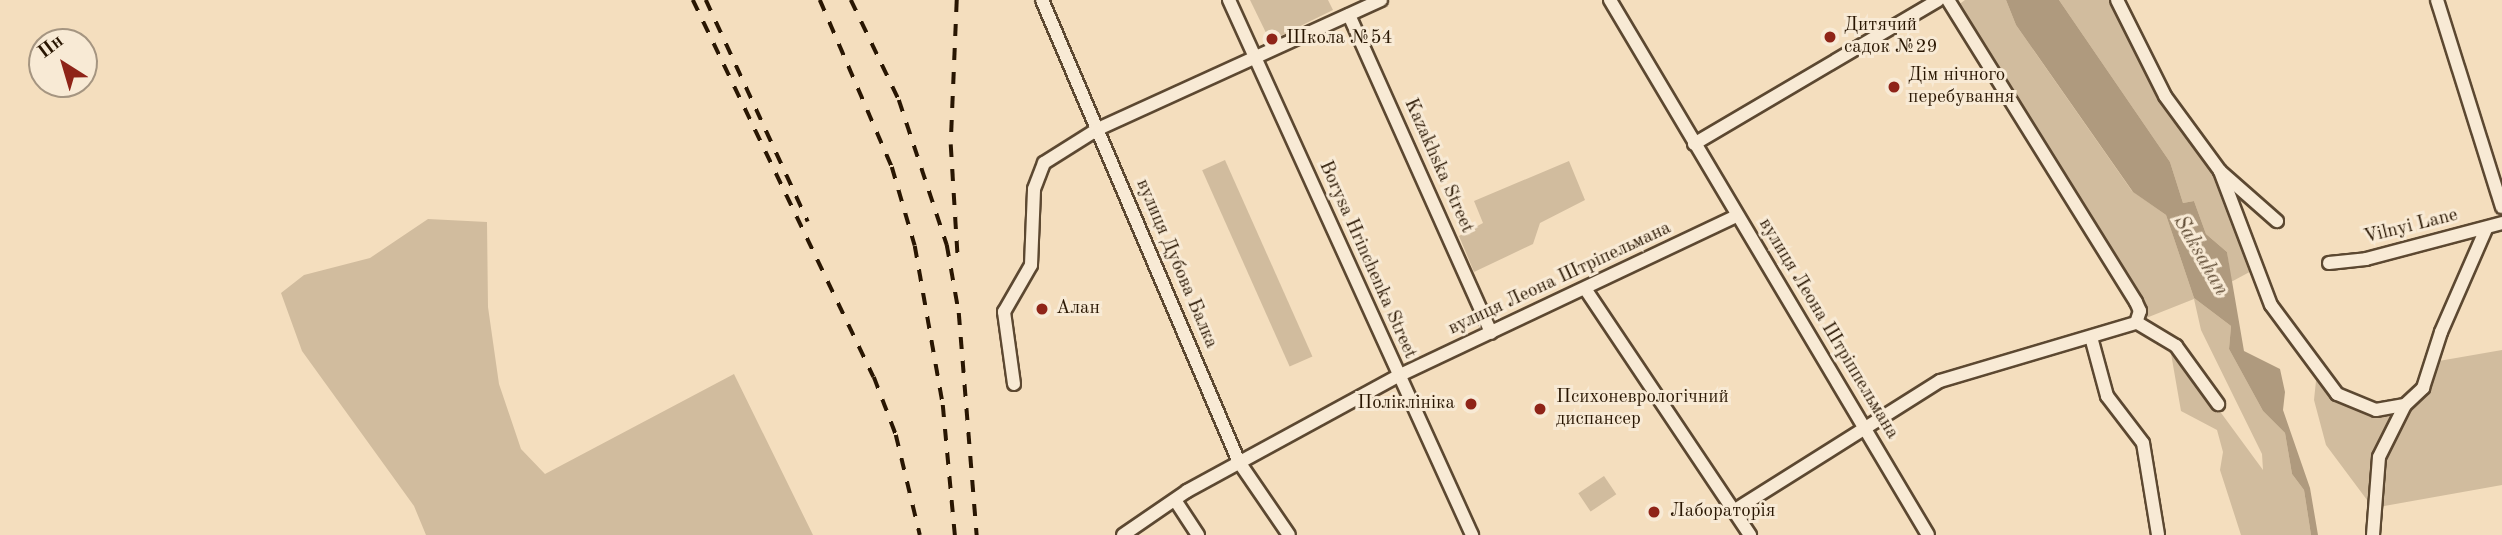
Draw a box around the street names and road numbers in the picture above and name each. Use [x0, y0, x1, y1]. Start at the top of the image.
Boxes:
street label: Kazakhska Street [1398, 95, 1478, 237]
street label: Borysa Hrinchenka Street [1313, 158, 1421, 362]
street label: вулиця Дубова Балка [1130, 176, 1222, 352]
street label: Vilnyi Lane [2362, 204, 2460, 250]
street label: вулиця Леона Штріппельмана [1753, 214, 1903, 444]
street label: вулиця Леона Штріпельмана [1445, 217, 1675, 341]

